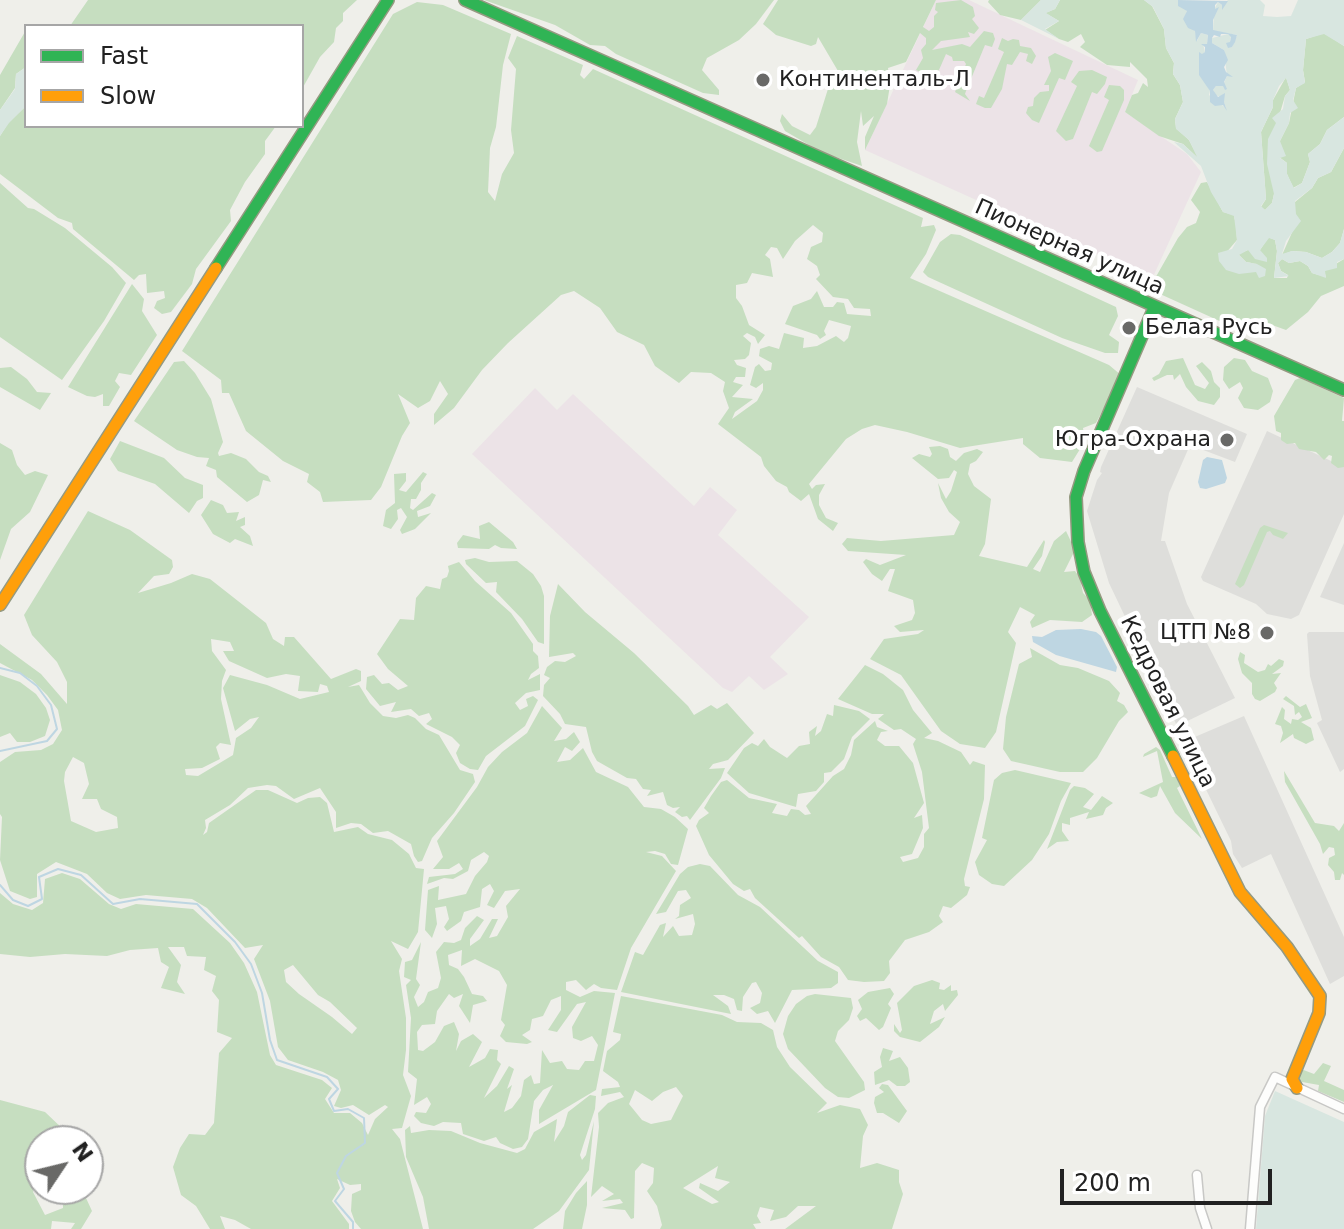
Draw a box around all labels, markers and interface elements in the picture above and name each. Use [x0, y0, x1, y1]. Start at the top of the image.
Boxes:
legend [24, 24, 304, 128]
text: Fast [100, 42, 148, 70]
place label: Континенталь-Л [779, 67, 970, 93]
marker: Континенталь-Л [754, 71, 772, 89]
text: Slow [100, 82, 156, 110]
street label: Пионерная улица [970, 194, 1168, 302]
place label: Белая Русь [1145, 315, 1273, 341]
marker: Белая Русь [1120, 319, 1138, 337]
place label: Югра-Охрана [1055, 427, 1211, 453]
marker: Югра-Охрана [1218, 431, 1236, 449]
street label: Кедровая улица [1114, 612, 1220, 792]
place label: ЦТП №8 [1160, 620, 1251, 646]
marker: ЦТП №8 [1258, 624, 1276, 642]
north arrow [24, 1125, 104, 1205]
text: N [67, 1137, 98, 1167]
scale bar [1064, 1153, 1276, 1203]
text: 200 m [1074, 1169, 1151, 1197]

